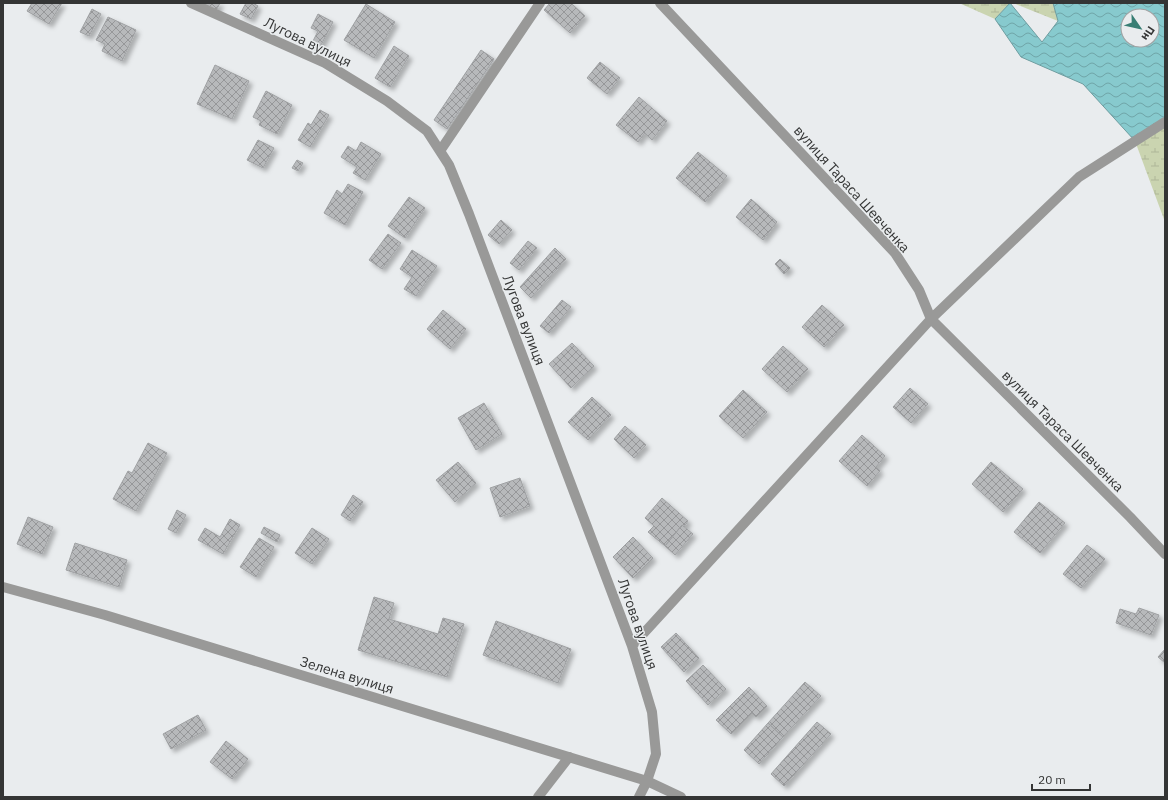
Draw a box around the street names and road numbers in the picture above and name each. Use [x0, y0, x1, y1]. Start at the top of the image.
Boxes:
street label: Лугова вулиця [261, 13, 355, 71]
street label: вулиця Тараса Шевченка [790, 122, 914, 257]
street label: Лугова вулиця [499, 272, 549, 368]
street label: вулиця Тараса Шевченка [998, 366, 1128, 496]
street label: Лугова вулиця [614, 576, 662, 672]
street label: Зелена вулиця [298, 652, 396, 698]

